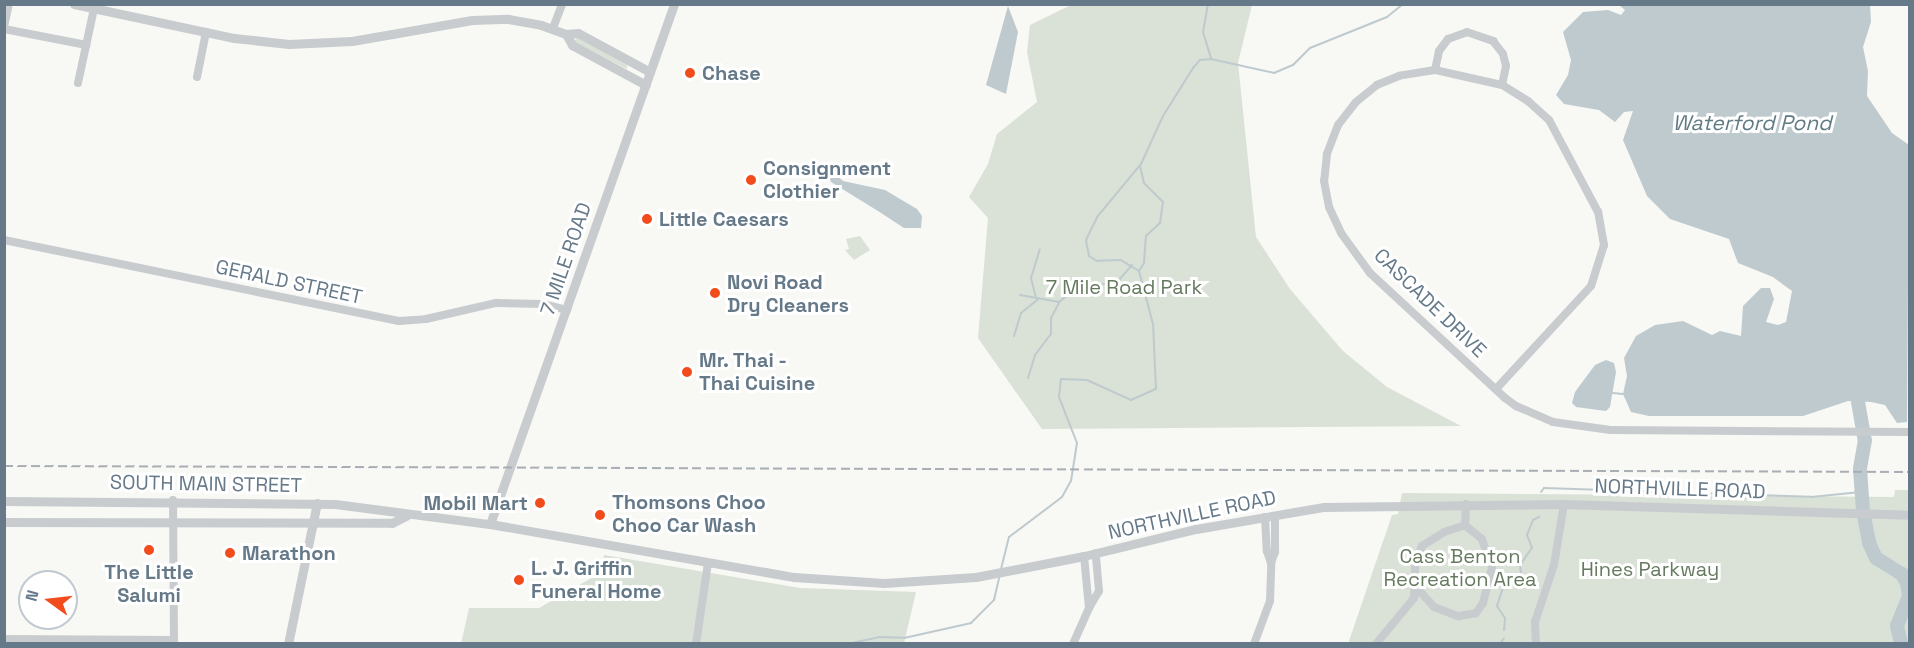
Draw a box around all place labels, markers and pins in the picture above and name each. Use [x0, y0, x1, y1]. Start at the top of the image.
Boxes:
place label: Chase [702, 61, 761, 85]
marker: Chase [683, 66, 697, 80]
place label: Consignment Clothier [763, 156, 891, 203]
marker: Consignment Clothier [744, 173, 758, 187]
place label: Little Caesars [659, 207, 789, 231]
marker: Little Caesars [640, 212, 654, 226]
place label: Novi Road Dry Cleaners [727, 270, 849, 317]
marker: Novi Road Dry Cleaners [708, 286, 722, 300]
place label: Mr. Thai - Thai Cuisine [699, 348, 815, 395]
marker: Mr. Thai - Thai Cuisine [680, 365, 694, 379]
place label: Mobil Mart [423, 491, 528, 515]
place label: Thomsons Choo Choo Car Wash [612, 491, 766, 538]
marker: Mobil Mart [533, 496, 547, 510]
marker: Thomsons Choo Choo Car Wash [593, 508, 607, 522]
place label: Marathon [242, 541, 336, 565]
marker: The Little Salumi [142, 543, 156, 557]
marker: Marathon [223, 546, 237, 560]
place label: L. J. Griffin Funeral Home [531, 556, 661, 603]
place label: The Little Salumi [104, 560, 194, 607]
marker: L. J. Griffin Funeral Home [512, 573, 526, 587]

